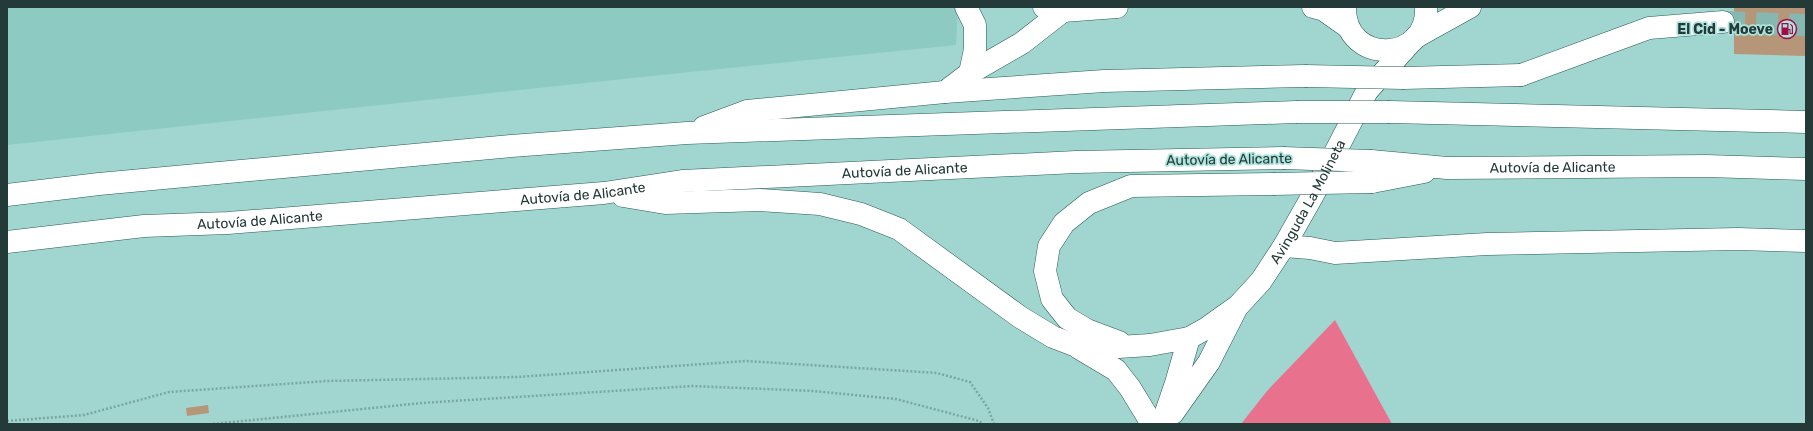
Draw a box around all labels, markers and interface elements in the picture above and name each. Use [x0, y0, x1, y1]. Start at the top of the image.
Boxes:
fuel station icon: El Cid - Moeve [1776, 18, 1798, 40]
place label: El Cid - Moeve [1677, 21, 1773, 38]
street label: Avinguda La Molineta [1267, 137, 1349, 267]
street label: Autovía de Alicante [1166, 150, 1292, 169]
street label: Autovía de Alicante [841, 159, 968, 182]
street label: Autovía de Alicante [1490, 159, 1616, 177]
street label: Autovía de Alicante [519, 179, 647, 209]
street label: Autovía de Alicante [197, 207, 324, 233]

